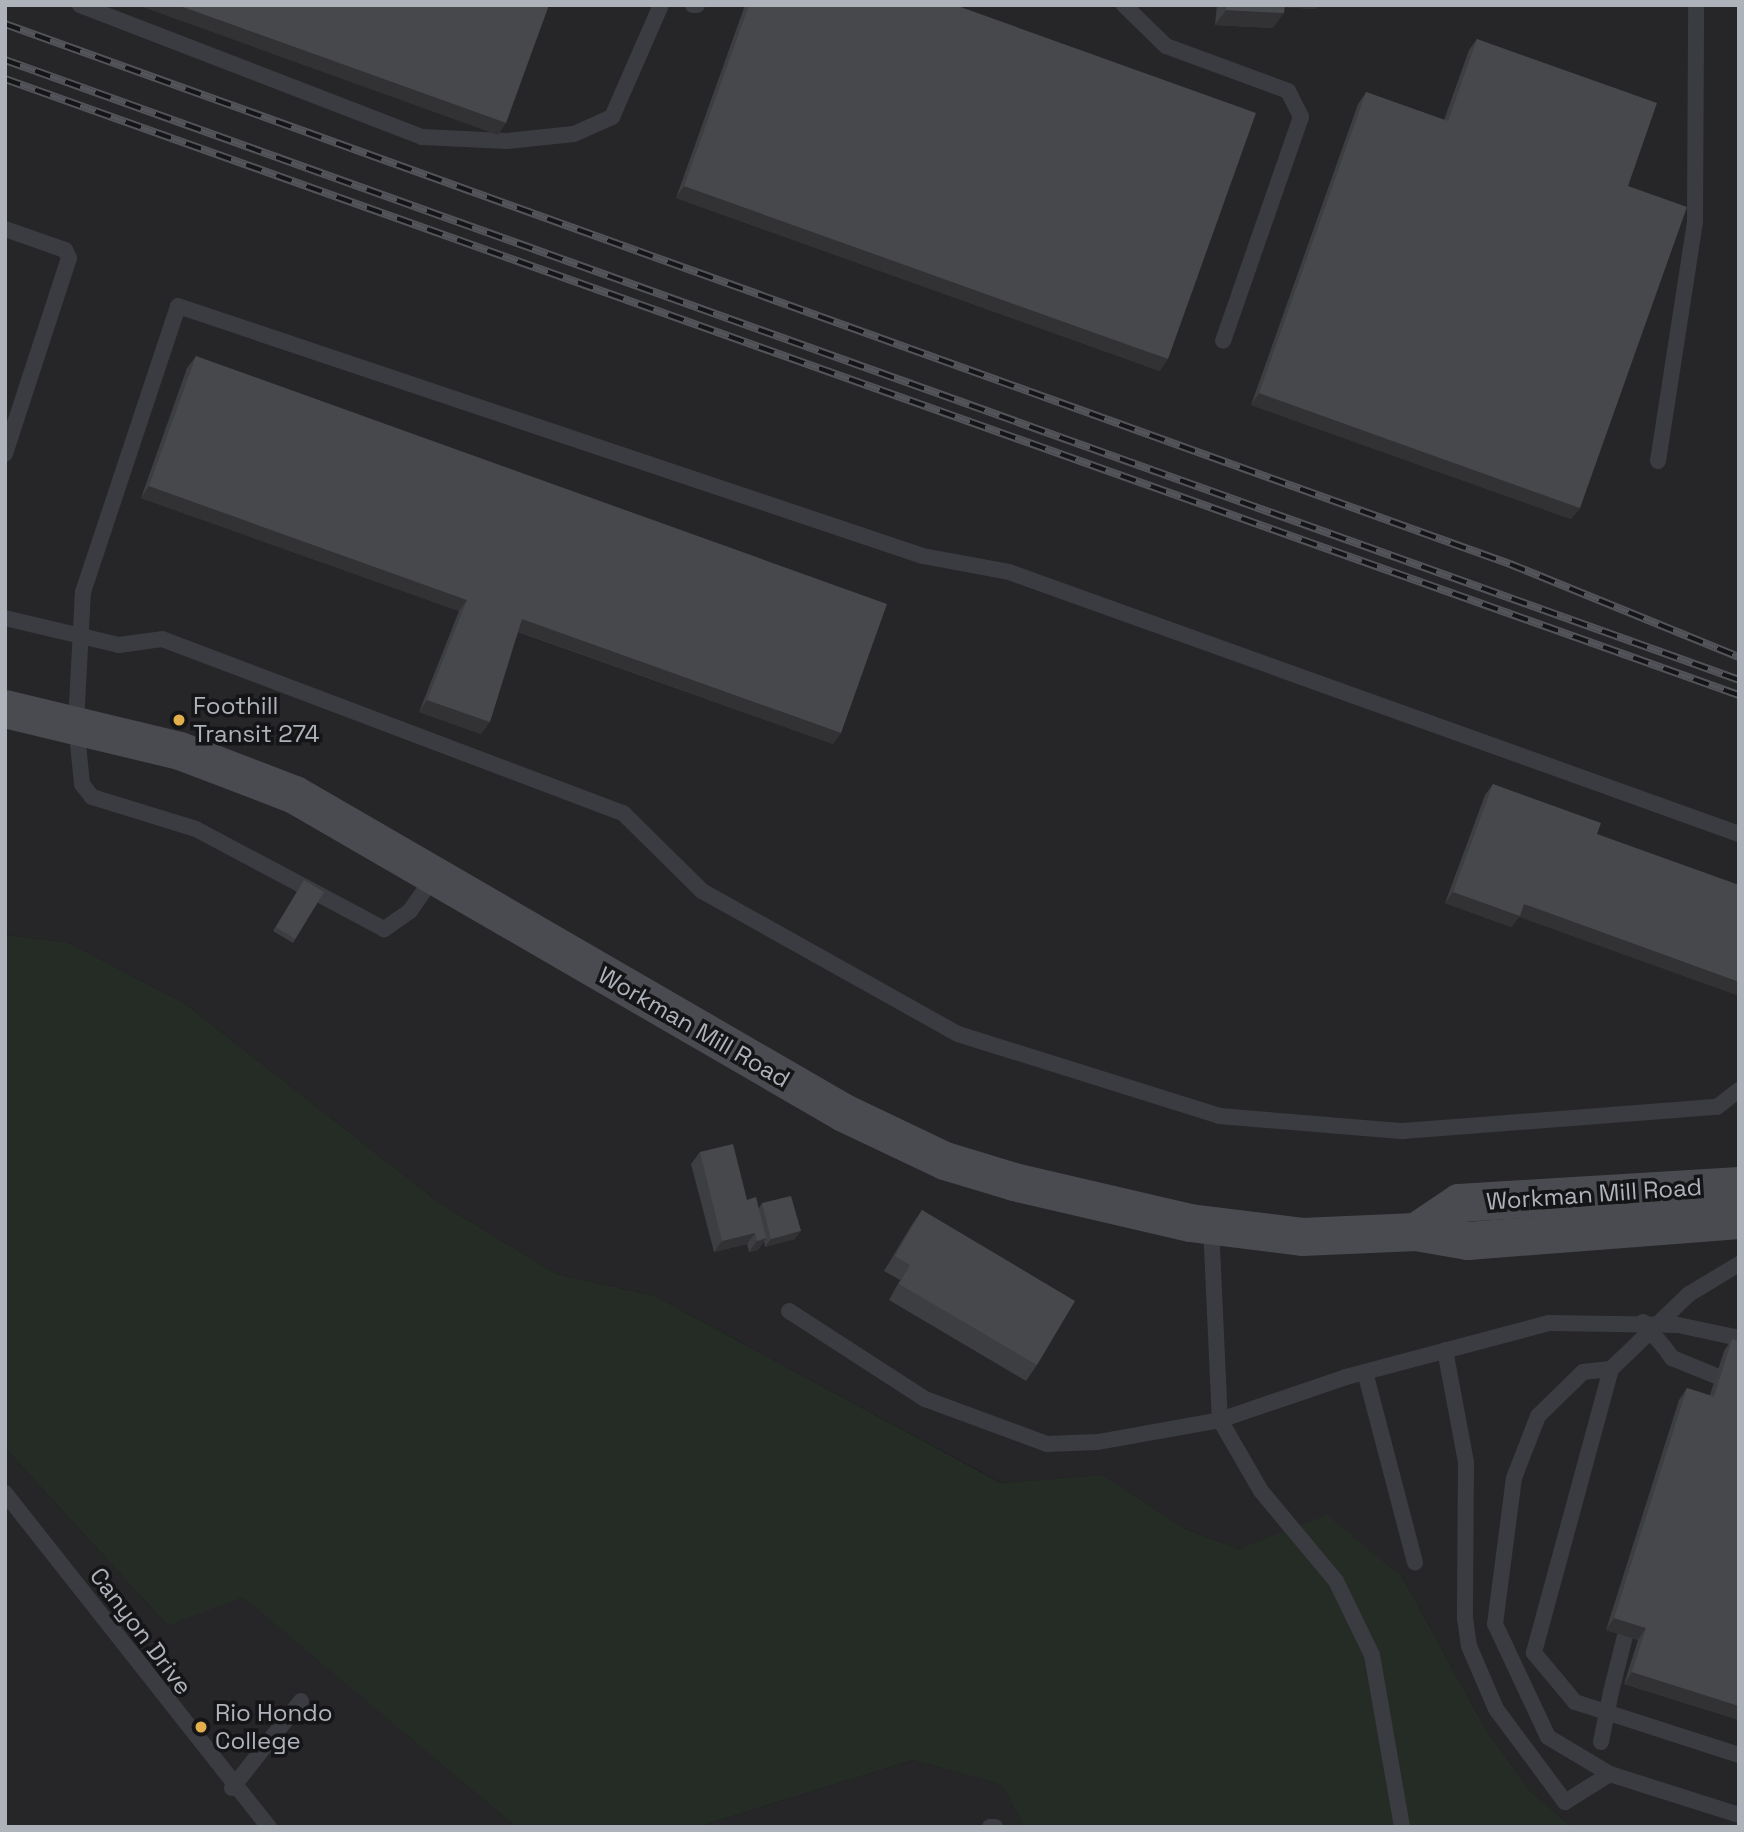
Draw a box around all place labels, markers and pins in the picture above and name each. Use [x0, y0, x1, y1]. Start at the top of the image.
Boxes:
place label: Foothill Transit 274 [193, 692, 320, 748]
marker: Foothill Transit 274 [171, 712, 187, 728]
place label: Rio Hondo College [215, 1699, 333, 1755]
marker: Rio Hondo College [193, 1719, 209, 1735]

